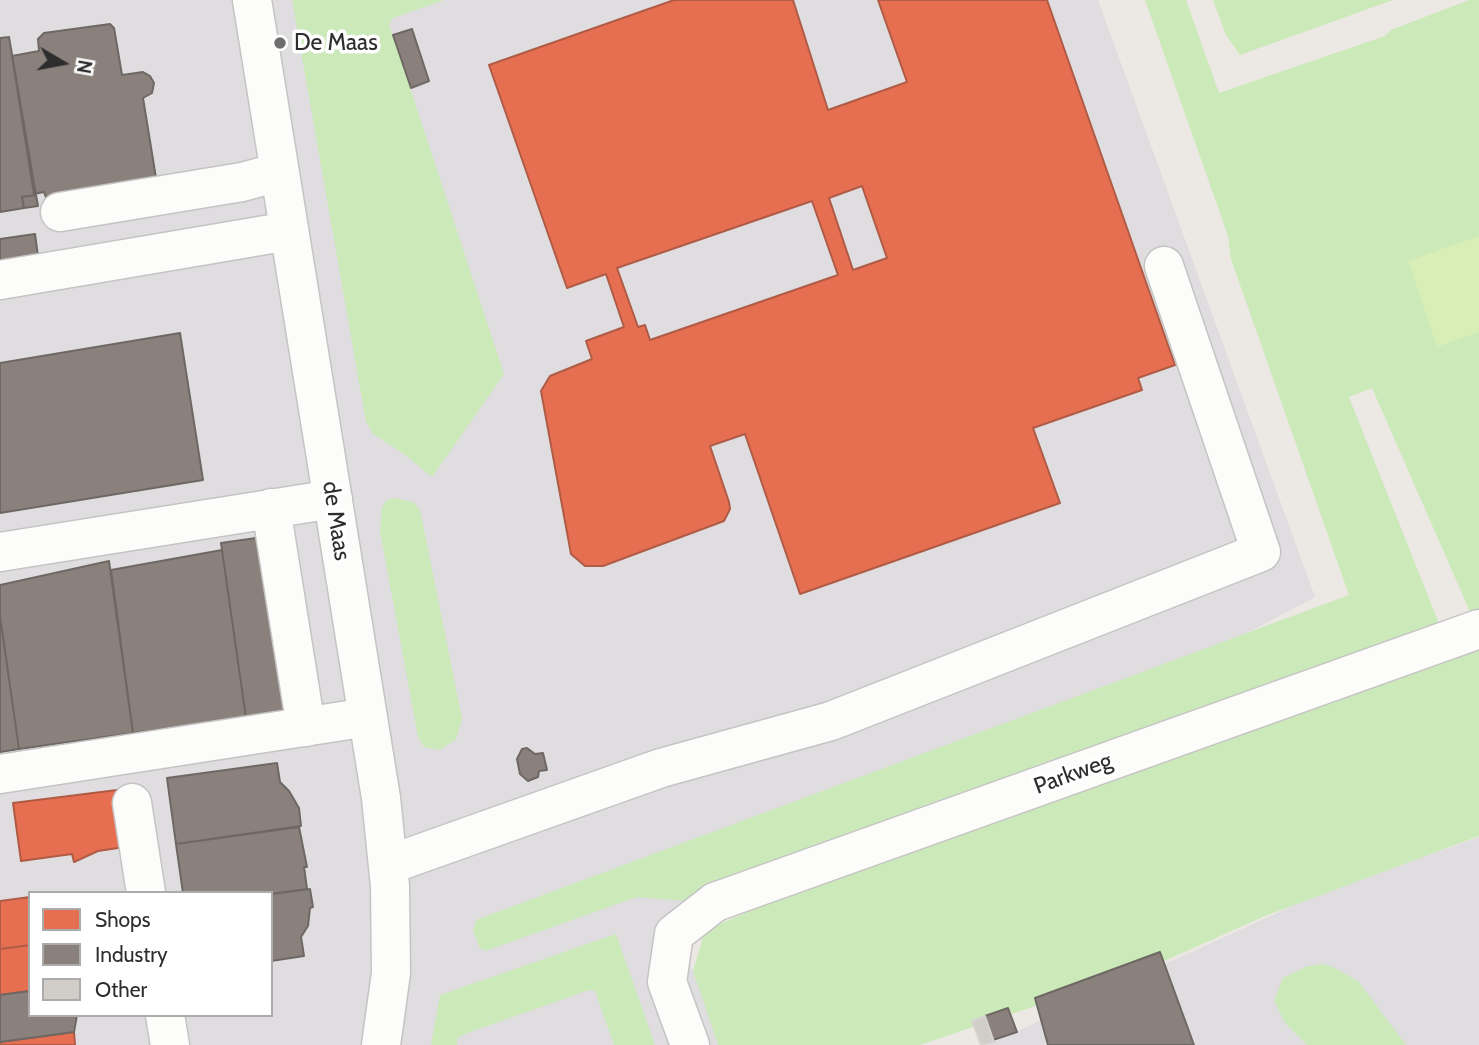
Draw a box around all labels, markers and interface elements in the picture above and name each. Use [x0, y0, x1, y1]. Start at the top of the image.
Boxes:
north arrow [28, 28, 98, 98]
place label: De Maas [294, 29, 378, 57]
marker: De Maas [272, 35, 288, 51]
text: N [72, 58, 97, 75]
street label: de Maas [316, 479, 356, 563]
street label: Parkweg [1030, 747, 1116, 801]
legend [28, 891, 273, 1017]
text: Shops [95, 907, 150, 932]
text: Industry [95, 942, 168, 967]
text: Other [95, 977, 147, 1002]

